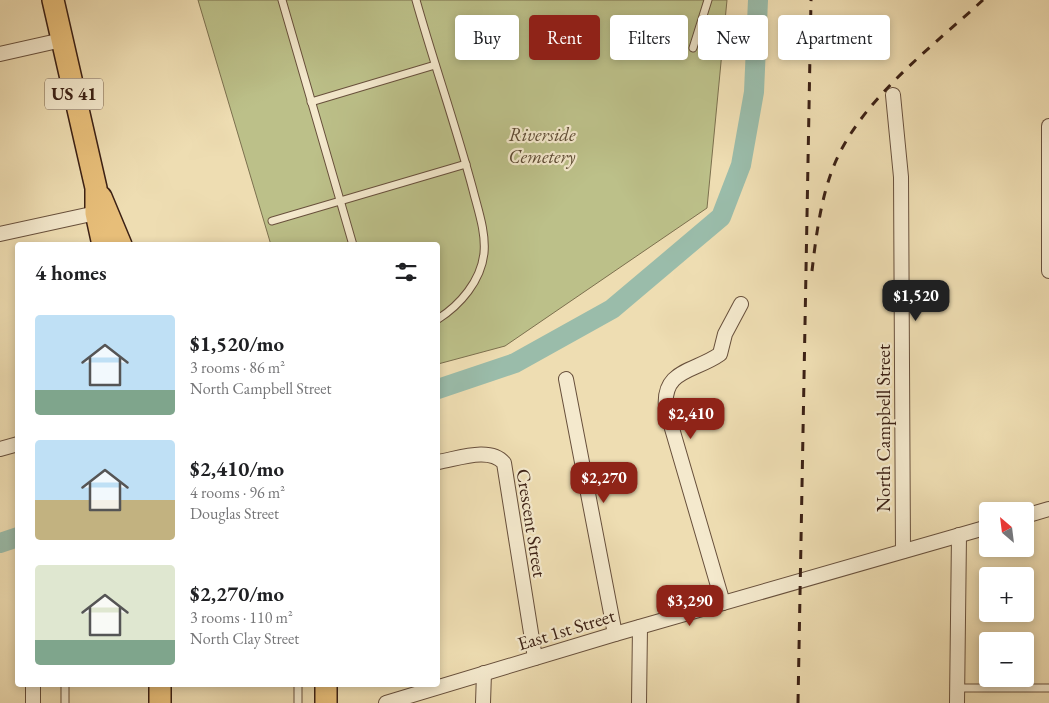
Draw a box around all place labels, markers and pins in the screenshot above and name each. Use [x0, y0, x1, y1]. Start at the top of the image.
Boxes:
pin: $1,520 [875, 280, 957, 322]
pin: $2,410 [650, 398, 732, 440]
pin: $2,270 [563, 462, 645, 504]
pin: $3,290 [649, 584, 731, 627]

